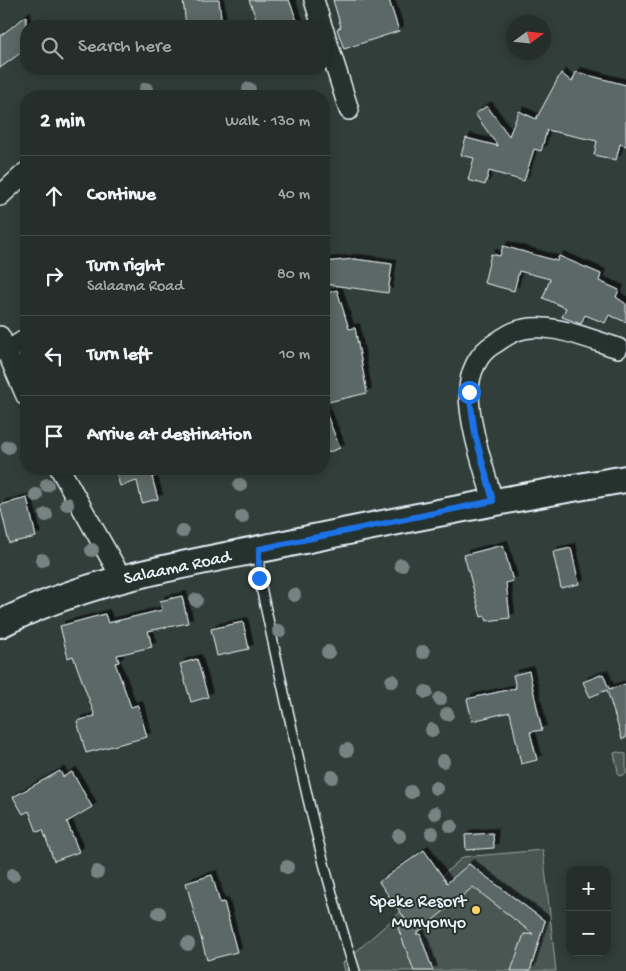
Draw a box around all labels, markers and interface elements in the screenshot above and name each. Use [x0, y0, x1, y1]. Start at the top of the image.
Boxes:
north arrow [506, 15, 551, 60]
search box [20, 20, 330, 75]
icon: search [38, 34, 66, 62]
text: Search here [78, 36, 172, 59]
text: 2 min [40, 110, 85, 135]
text: Walk · 130 m [225, 113, 310, 132]
icon: ahead [40, 182, 68, 210]
text: Continue [87, 184, 156, 207]
text: 40 m [278, 186, 310, 205]
text: Turn right [87, 255, 163, 278]
icon: right [40, 262, 68, 290]
text: 80 m [277, 266, 310, 285]
text: Salaama Road [87, 278, 184, 297]
icon: left [40, 342, 68, 370]
text: Turn left [87, 344, 151, 367]
text: 10 m [279, 346, 310, 365]
route start [458, 381, 481, 404]
icon: arrive [40, 422, 68, 450]
text: Arrive at destination [87, 424, 251, 447]
street label: Salaama Road [122, 547, 234, 590]
route end [248, 567, 271, 590]
map controls [566, 866, 611, 956]
button: + [566, 866, 611, 911]
place label: Speke Resort Munyonyo [370, 892, 468, 934]
marker: Speke Resort Munyonyo [470, 904, 482, 916]
button: − [566, 911, 611, 956]

